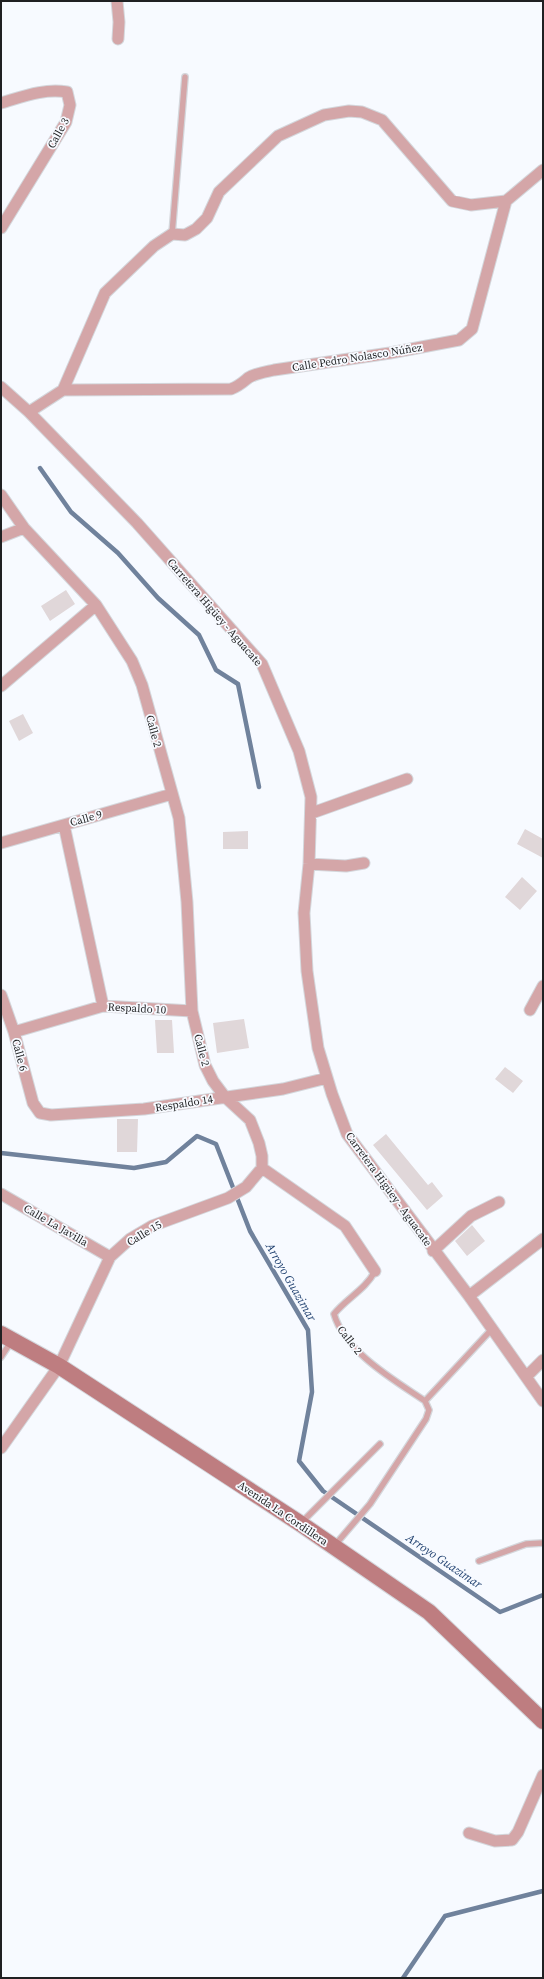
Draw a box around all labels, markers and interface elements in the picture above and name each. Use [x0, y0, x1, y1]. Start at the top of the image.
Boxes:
street label: Calle 3 [44, 115, 73, 151]
street label: Calle Pedro Nolasco Núñez [291, 340, 423, 375]
street label: Carretera Higüey - Aguacate [164, 555, 266, 670]
street label: Calle 2 [142, 713, 165, 749]
street label: Calle 9 [68, 807, 104, 830]
street label: Respaldo 10 [107, 999, 167, 1018]
street label: Calle 2 [190, 1032, 213, 1068]
street label: Calle 6 [8, 1037, 31, 1073]
street label: Respaldo 14 [154, 1091, 215, 1115]
street label: Carretera Higüey - Aguacate [342, 1129, 435, 1250]
street label: Calle La Javilla [21, 1201, 91, 1250]
street label: Calle 15 [124, 1217, 165, 1250]
water label: Arroyo Guazimar [261, 1239, 321, 1325]
street label: Calle 2 [334, 1323, 366, 1358]
street label: Avenida La Cordillera [235, 1478, 331, 1549]
water label: Arroyo Guazimar [402, 1529, 486, 1593]

